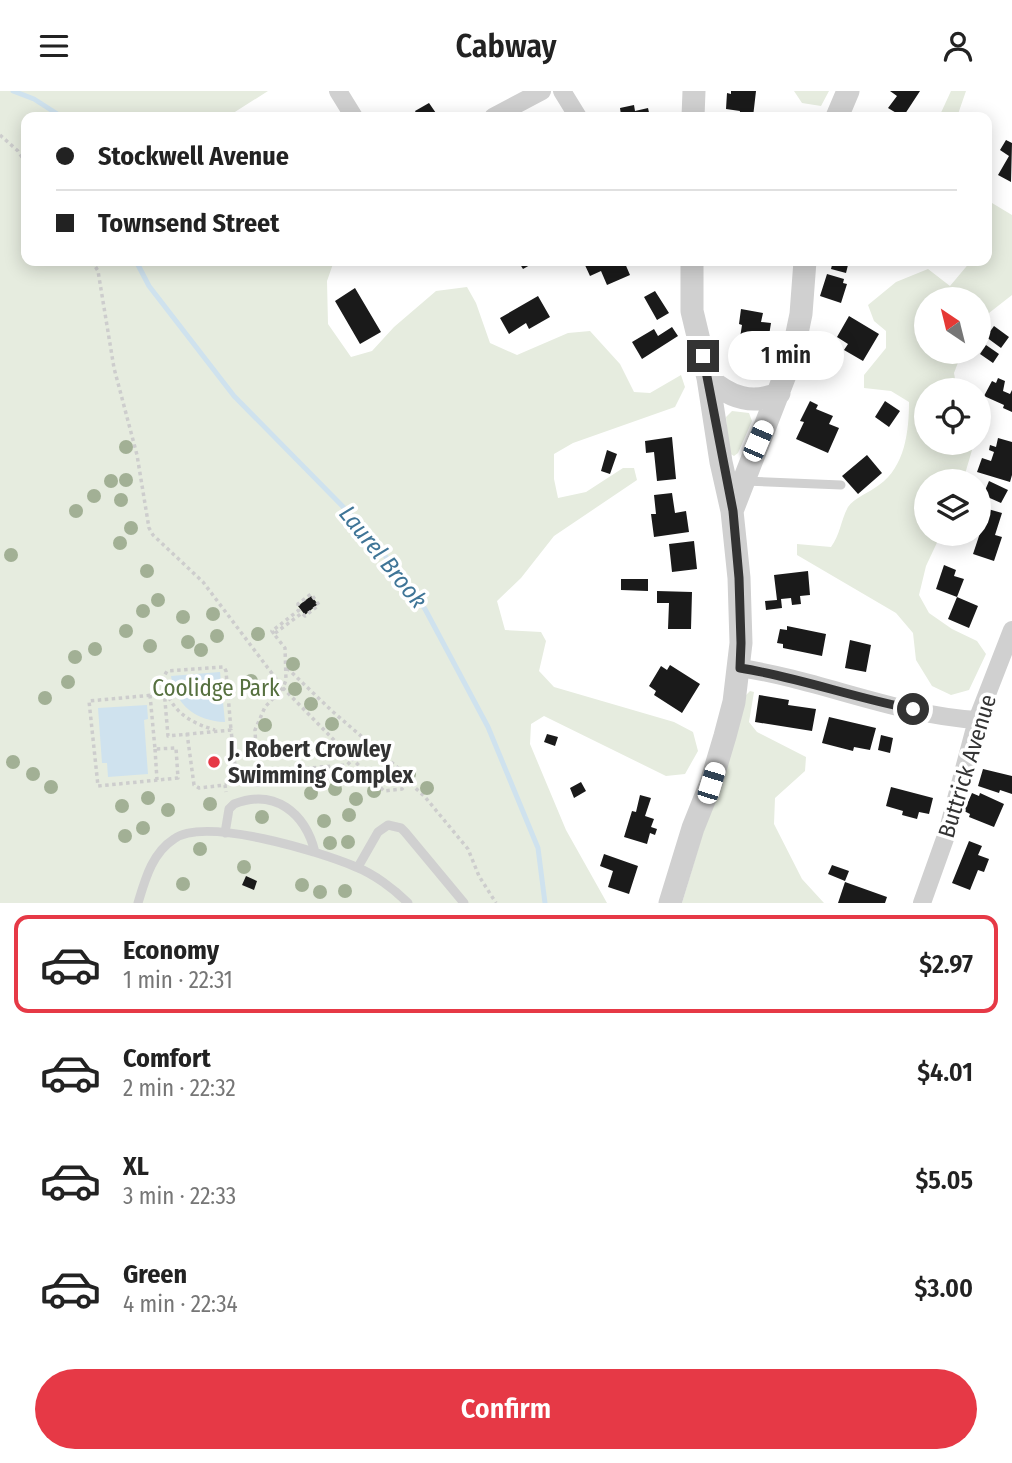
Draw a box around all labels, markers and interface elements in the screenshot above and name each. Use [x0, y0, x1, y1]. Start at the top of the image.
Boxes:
icon: menu [35, 27, 73, 65]
text: Cabway [455, 27, 557, 65]
icon: person [939, 27, 977, 65]
text: Stockwell Avenue [98, 141, 289, 172]
text: Townsend Street [98, 208, 279, 239]
north arrow [914, 287, 990, 364]
map controls [914, 287, 991, 546]
callout: 1 min [728, 331, 843, 381]
route end [687, 340, 719, 372]
text: 1 min [761, 341, 811, 369]
button: locate [914, 378, 991, 455]
car [741, 418, 776, 464]
button: layers [914, 469, 991, 546]
water label: Laurel Brook [333, 500, 433, 614]
park label: Coolidge Park [152, 674, 280, 702]
street label: Buttrick Avenue [932, 691, 1002, 841]
route start [897, 693, 929, 725]
place label: J. Robert Crowley Swimming Complex [227, 735, 414, 789]
marker: J. Robert Crowley Swimming Complex [206, 754, 222, 770]
car [695, 760, 728, 806]
icon: car [39, 933, 102, 996]
text: Economy [123, 935, 219, 966]
text: $2.97 [919, 949, 973, 980]
text: 1 min · 22:31 [123, 966, 233, 994]
icon: car [39, 1041, 102, 1104]
text: Comfort [123, 1043, 211, 1074]
text: $4.01 [917, 1057, 973, 1088]
text: 2 min · 22:32 [123, 1074, 236, 1102]
icon: car [39, 1149, 102, 1212]
text: XL [123, 1151, 149, 1182]
text: $5.05 [915, 1165, 973, 1196]
text: 3 min · 22:33 [123, 1182, 236, 1210]
icon: car [39, 1257, 102, 1320]
text: Green [123, 1259, 187, 1290]
text: $3.00 [914, 1273, 973, 1304]
text: 4 min · 22:34 [123, 1290, 238, 1318]
button: Confirm [35, 1369, 977, 1449]

